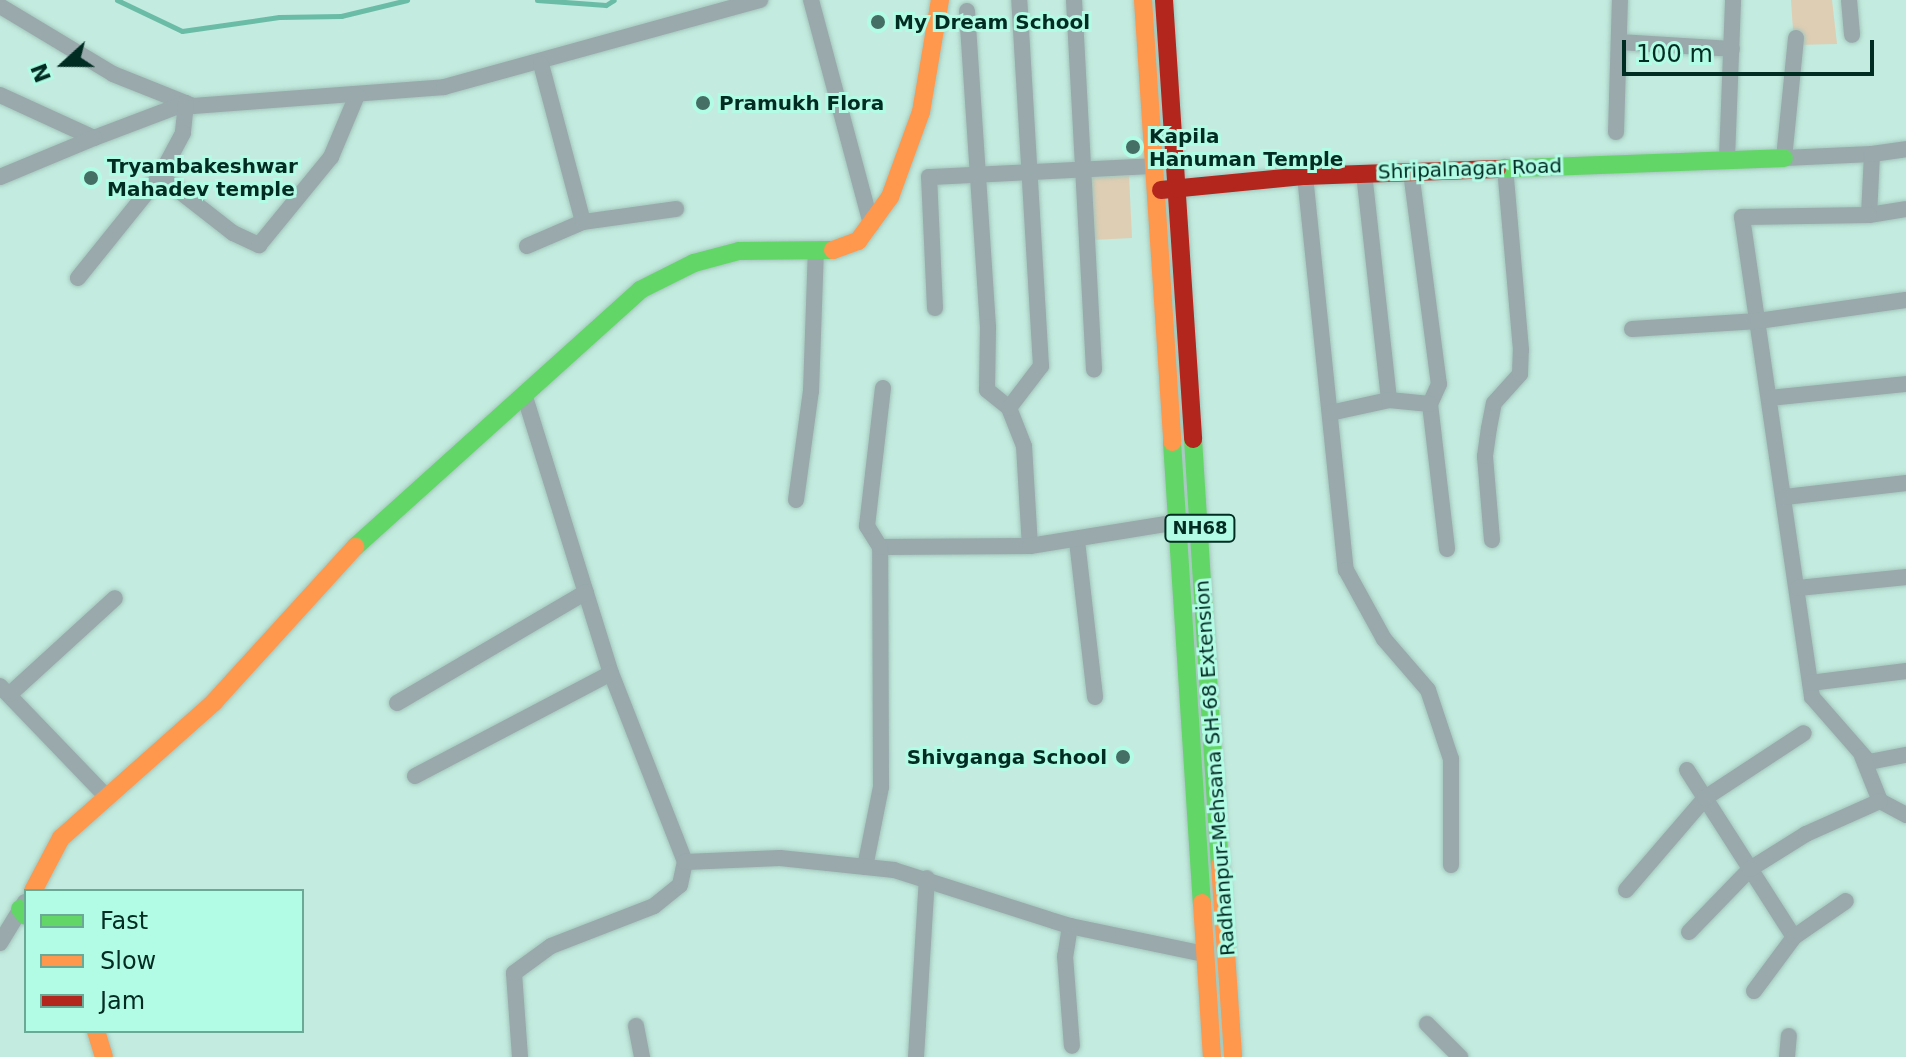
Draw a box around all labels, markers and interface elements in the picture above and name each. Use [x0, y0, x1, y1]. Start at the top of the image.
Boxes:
place label: My Dream School [894, 10, 1090, 34]
marker: My Dream School [869, 13, 887, 31]
north arrow [24, 24, 104, 104]
scale bar [1626, 24, 1878, 74]
text: 100 m [1636, 40, 1713, 68]
text: N [26, 60, 56, 86]
place label: Pramukh Flora [719, 91, 884, 115]
marker: Pramukh Flora [694, 94, 712, 112]
place label: Kapila Hanuman Temple [1149, 124, 1343, 171]
marker: Kapila Hanuman Temple [1124, 138, 1142, 156]
place label: Tryambakeshwar Mahadev temple [107, 154, 298, 201]
street label: Shripalnagar Road [1377, 154, 1563, 184]
marker: Tryambakeshwar Mahadev temple [82, 169, 100, 187]
road number: NH68 [1164, 514, 1236, 542]
street label: Radhanpur-Mehsana SH-68 Extension [1190, 579, 1240, 957]
place label: Shivganga School [907, 745, 1107, 769]
marker: Shivganga School [1114, 748, 1132, 766]
legend [24, 889, 304, 1033]
text: Fast [100, 907, 148, 935]
text: Slow [100, 947, 156, 975]
text: Jam [100, 987, 145, 1015]

